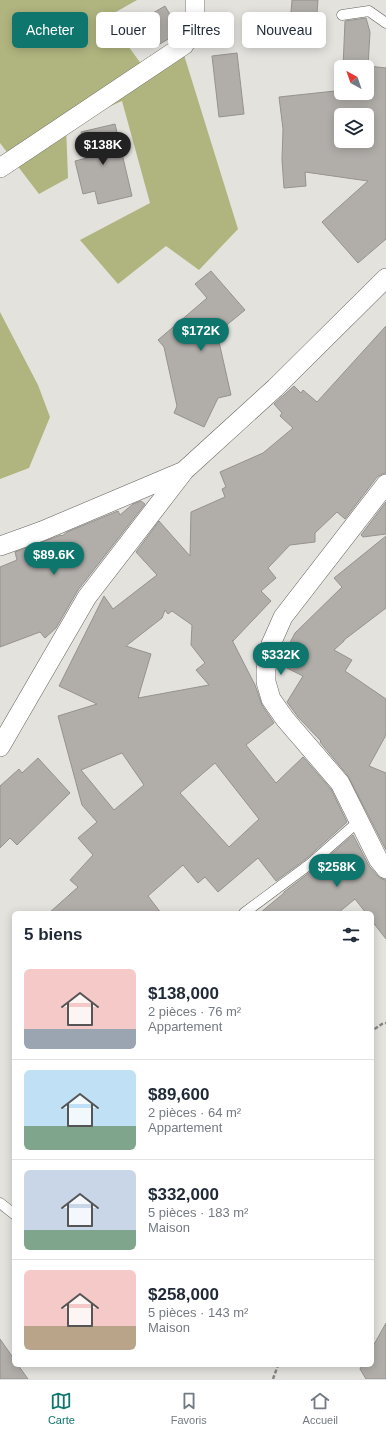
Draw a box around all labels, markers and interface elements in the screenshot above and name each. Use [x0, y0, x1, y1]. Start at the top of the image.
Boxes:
chip: Acheter [12, 12, 88, 48]
chip: Louer [96, 12, 160, 48]
chip: Filtres [168, 12, 234, 48]
chip: Nouveau [242, 12, 326, 48]
north arrow [334, 60, 374, 100]
map controls [334, 60, 374, 148]
button: layers [334, 108, 374, 148]
pin: $138K [75, 132, 131, 166]
text: $138K [84, 137, 122, 152]
pin: $172K [173, 318, 229, 352]
text: $172K [182, 323, 220, 338]
pin: $89.6K [21, 542, 87, 576]
text: $89.6K [33, 547, 75, 562]
pin: $332K [253, 642, 309, 676]
text: $332K [262, 647, 300, 662]
pin: $258K [309, 854, 365, 888]
text: $258K [318, 859, 356, 874]
icon: filters [340, 924, 362, 946]
text: 5 biens [24, 925, 83, 944]
text: $138,000 [148, 984, 219, 1003]
icon: home [56, 985, 104, 1033]
text: 2 pièces · 76 m² [148, 1004, 241, 1019]
text: Appartement [148, 1019, 222, 1034]
text: $89,600 [148, 1085, 209, 1104]
icon: home [56, 1086, 104, 1134]
text: 2 pièces · 64 m² [148, 1105, 241, 1120]
text: Appartement [148, 1120, 222, 1135]
text: $332,000 [148, 1185, 219, 1204]
icon: home [56, 1186, 104, 1234]
text: 5 pièces · 183 m² [148, 1205, 248, 1220]
text: Maison [148, 1220, 190, 1235]
text: $258,000 [148, 1285, 219, 1304]
icon: home [56, 1286, 104, 1334]
text: 5 pièces · 143 m² [148, 1305, 248, 1320]
text: Maison [148, 1320, 190, 1335]
tab: Carte [48, 1390, 75, 1426]
tab: Favoris [171, 1390, 207, 1426]
tab: Accueil [303, 1390, 338, 1426]

